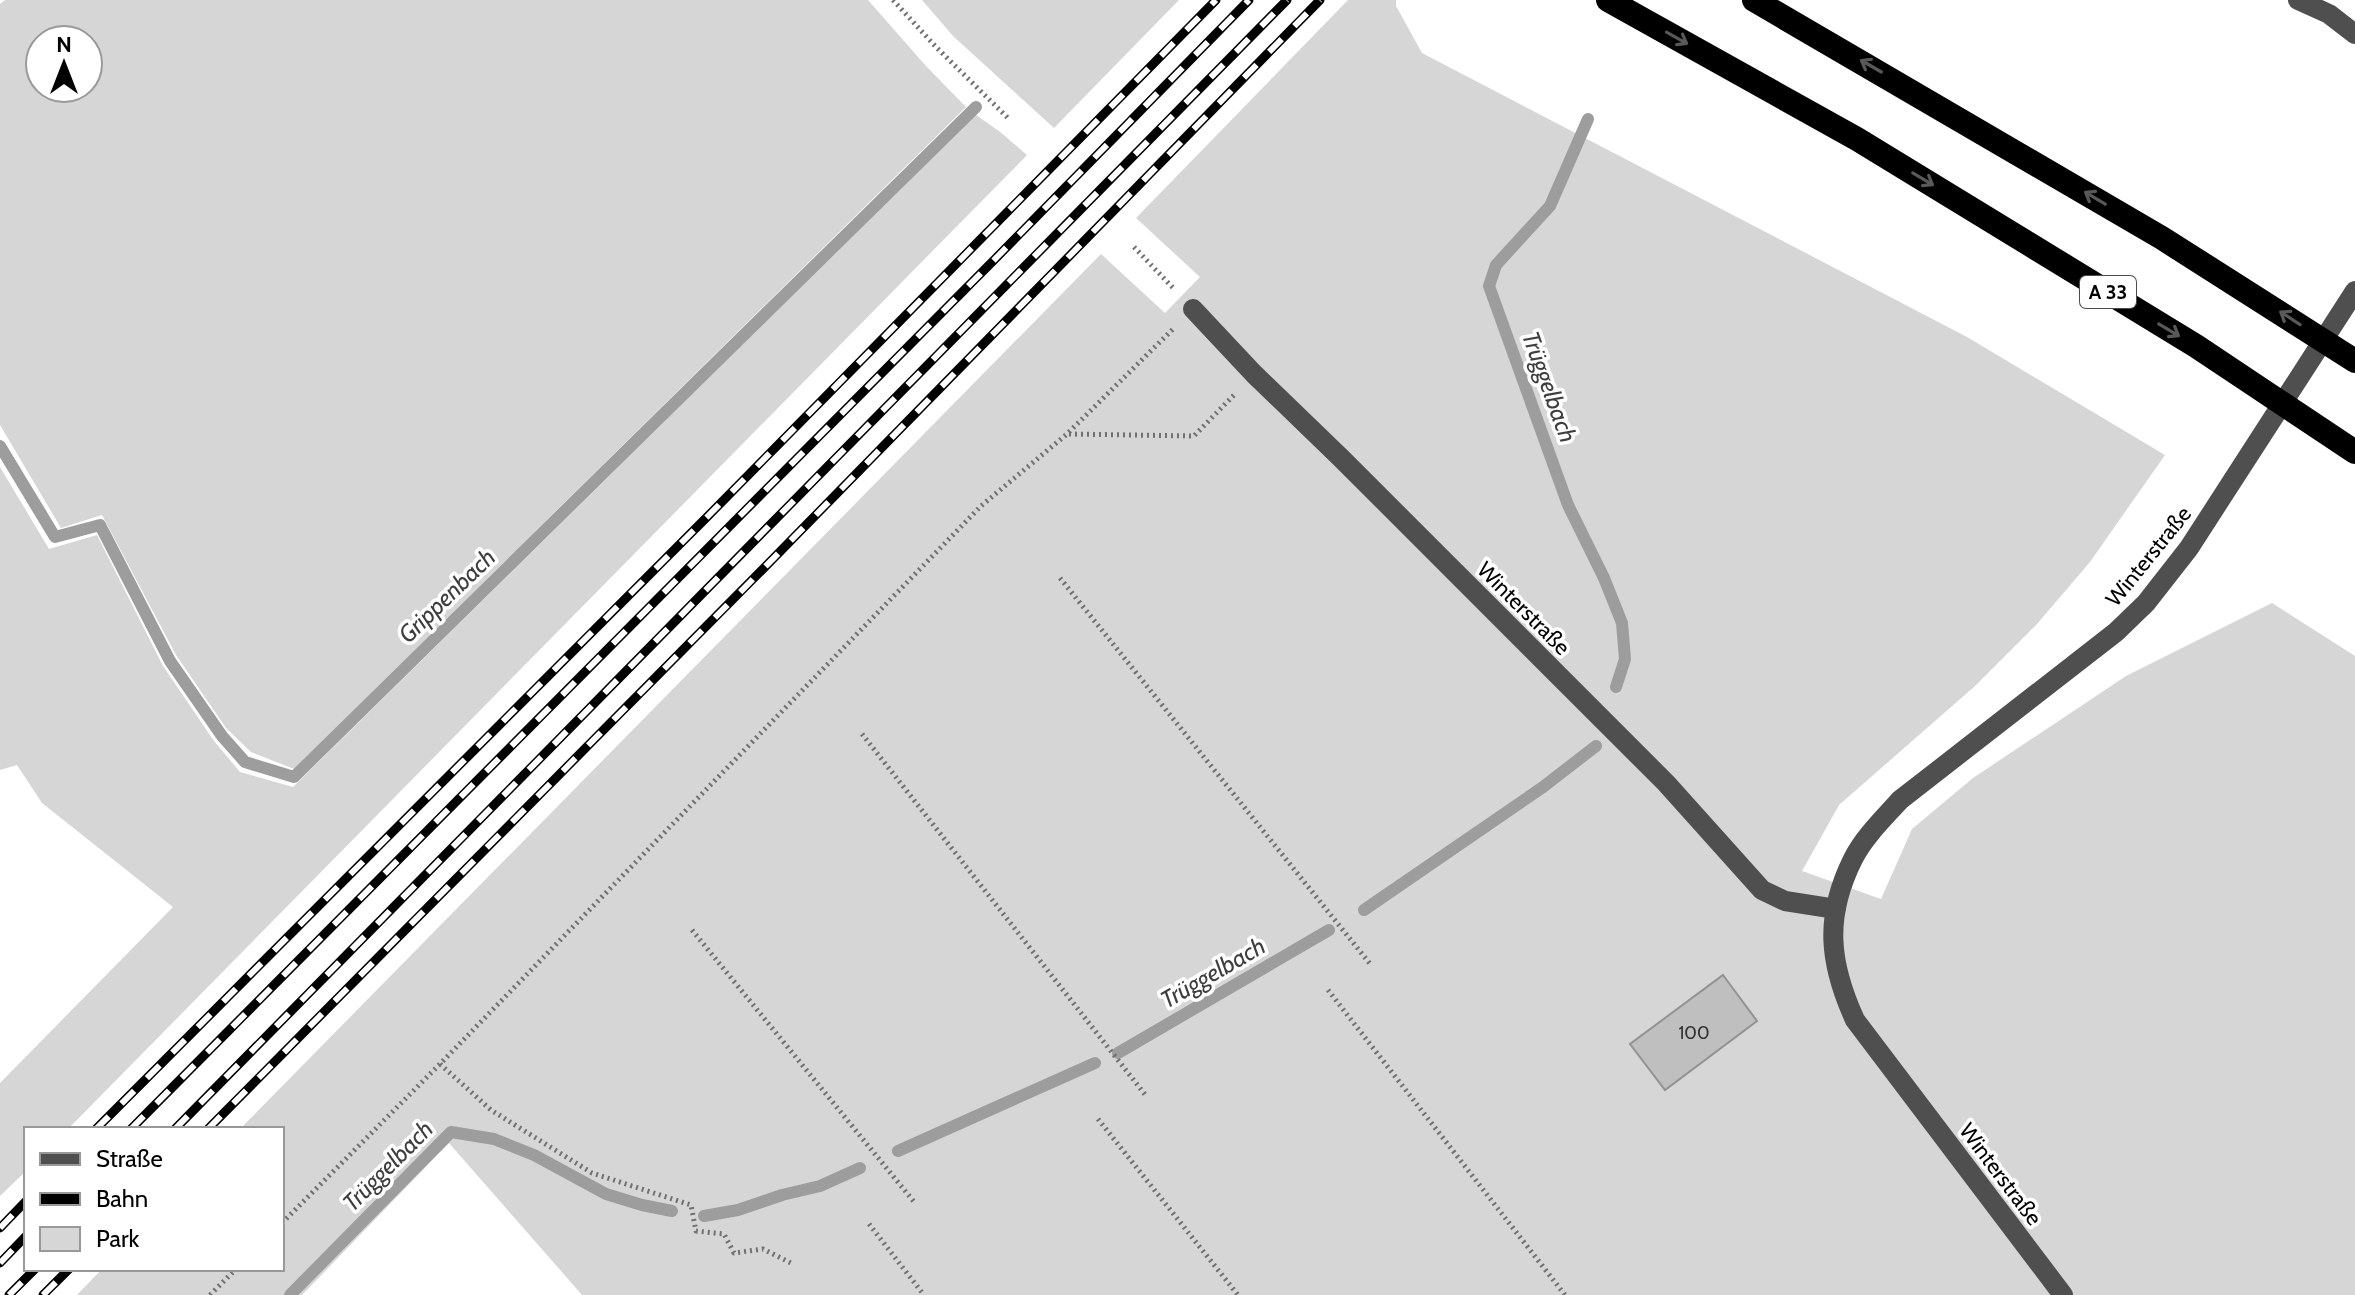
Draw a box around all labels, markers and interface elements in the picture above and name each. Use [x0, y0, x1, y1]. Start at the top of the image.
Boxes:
north arrow [24, 24, 104, 104]
text: N [56, 31, 72, 58]
one-way arrow [1664, 31, 1688, 46]
one-way arrow [1860, 58, 1883, 74]
one-way arrow [1911, 172, 1934, 188]
one-way arrow [2084, 190, 2107, 206]
road number: A 33 [2080, 276, 2136, 308]
one-way arrow [2279, 309, 2302, 325]
one-way arrow [2157, 322, 2180, 338]
water label: Trüggelbach [1516, 327, 1583, 446]
street label: Winterstraße [2100, 501, 2197, 612]
water label: Grippenbach [392, 542, 501, 649]
street label: Winterstraße [1471, 556, 1576, 661]
water label: Trüggelbach [1155, 931, 1270, 1014]
house number: 100 [1679, 1022, 1710, 1044]
water label: Trüggelbach [336, 1114, 439, 1217]
street label: Winterstraße [1953, 1118, 2048, 1231]
legend [24, 1127, 284, 1271]
text: Straße [96, 1144, 163, 1173]
text: Bahn [96, 1184, 148, 1213]
text: Park [96, 1224, 139, 1253]

